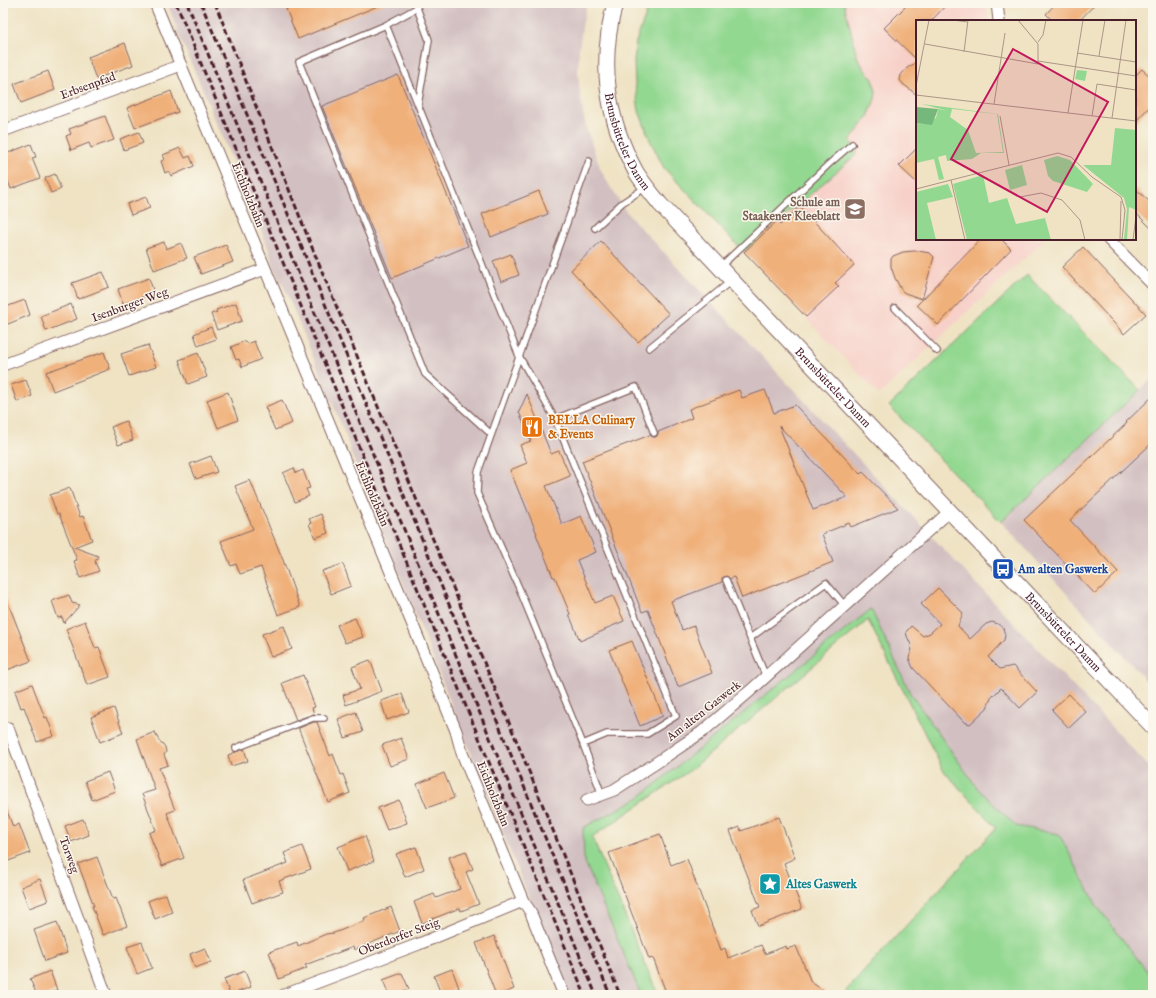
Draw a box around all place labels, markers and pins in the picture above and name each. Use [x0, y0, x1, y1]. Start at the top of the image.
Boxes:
place label: Schule am Staakener Kleeblatt [743, 195, 841, 224]
school or university icon: Schule am Staakener Kleeblatt [842, 196, 868, 222]
place label: BELLA Culinary & Events [548, 413, 636, 442]
restaurant icon: BELLA Culinary & Events [519, 414, 545, 440]
bus stop icon: Am alten Gaswerk [990, 556, 1016, 582]
place label: Am alten Gaswerk [1017, 562, 1109, 577]
place icon: Altes Gaswerk [757, 871, 783, 897]
place label: Altes Gaswerk [785, 877, 858, 892]

